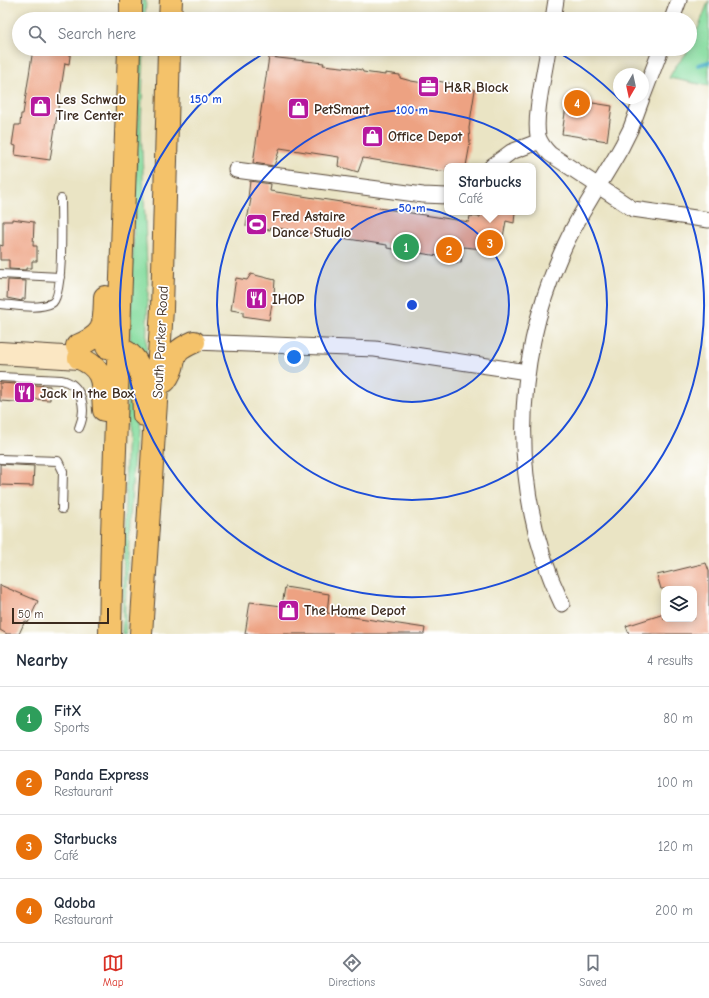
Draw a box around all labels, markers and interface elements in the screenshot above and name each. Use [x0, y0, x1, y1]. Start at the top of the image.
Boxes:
search box [12, 12, 697, 56]
icon: search [26, 23, 48, 45]
text: Search here [58, 25, 136, 43]
north arrow [613, 68, 649, 104]
office icon: H&R Block [416, 74, 442, 100]
place label: H&R Block [444, 79, 509, 96]
pin: 4 [564, 88, 590, 118]
place label: Les Schwab Tire Center [56, 91, 126, 124]
text: 150 m [190, 92, 222, 106]
shop icon: Les Schwab Tire Center [28, 94, 54, 120]
shop icon: PetSmart [285, 96, 311, 122]
place label: PetSmart [314, 101, 370, 118]
text: 100 m [396, 103, 428, 117]
shop icon: Office Depot [360, 123, 386, 149]
place label: Office Depot [388, 128, 463, 145]
popup [444, 163, 536, 215]
text: Starbucks [459, 173, 521, 191]
text: Café [459, 191, 483, 206]
text: 50 m [398, 201, 426, 215]
place label: Fred Astaire Dance Studio [272, 208, 351, 241]
sports icon: Fred Astaire Dance Studio [244, 211, 270, 237]
pin: 3 [477, 228, 503, 258]
pin: 1 [393, 232, 419, 262]
pin: 2 [436, 235, 462, 265]
street label: South Parker Road [149, 285, 172, 399]
restaurant icon: IHOP [243, 286, 269, 312]
place label: IHOP [272, 291, 305, 308]
centre of rings [405, 298, 419, 312]
your location [284, 347, 304, 367]
restaurant icon: Jack in the Box [12, 380, 38, 406]
place label: Jack in the Box [40, 385, 134, 402]
map controls [661, 586, 697, 622]
button: layers [661, 586, 697, 622]
shop icon: The Home Depot [275, 597, 301, 623]
place label: The Home Depot [304, 602, 406, 619]
scale bar [12, 606, 109, 625]
text: 50 m [18, 608, 43, 621]
text: Nearby [16, 651, 67, 670]
text: 4 results [647, 653, 693, 668]
text: FitX [54, 702, 82, 720]
text: 1 [26, 711, 32, 726]
text: 80 m [663, 711, 693, 726]
text: Sports [54, 720, 89, 735]
text: Panda Express [54, 766, 149, 784]
text: 2 [26, 775, 32, 790]
text: 100 m [657, 775, 693, 790]
text: Restaurant [54, 784, 113, 799]
text: Starbucks [54, 830, 117, 848]
text: 3 [26, 839, 32, 854]
text: 120 m [658, 839, 693, 854]
text: Café [54, 848, 78, 863]
text: Qdoba [54, 894, 96, 912]
text: 4 [26, 903, 32, 918]
text: 200 m [655, 903, 693, 918]
text: Restaurant [54, 912, 113, 927]
tab: Map [102, 952, 124, 989]
tab: Directions [328, 952, 375, 989]
tab: Saved [579, 952, 607, 989]

